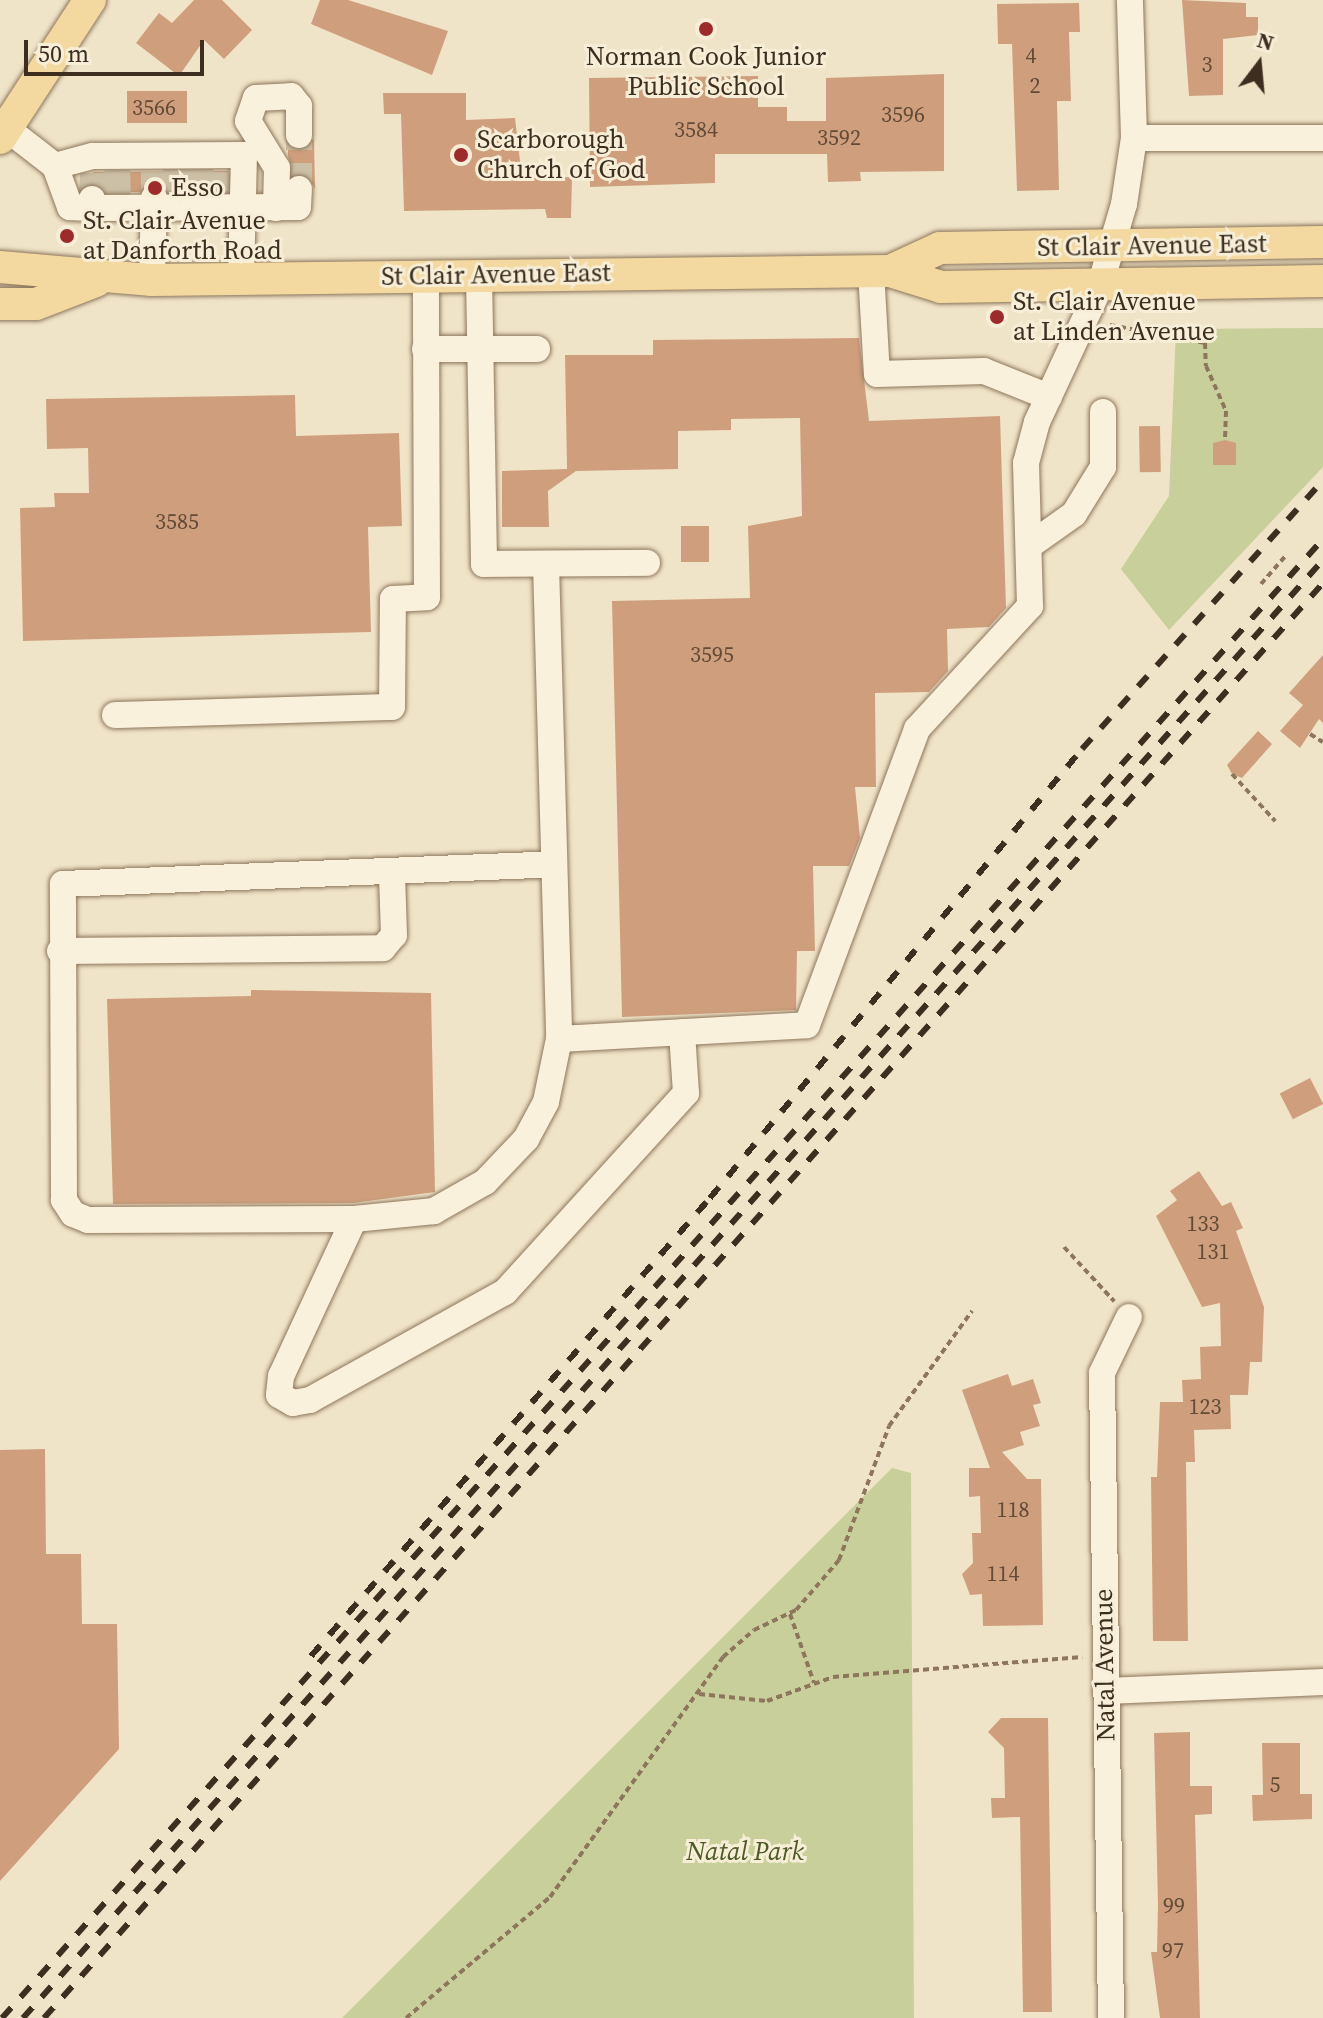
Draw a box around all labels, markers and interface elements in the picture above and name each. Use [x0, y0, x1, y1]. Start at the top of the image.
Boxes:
marker: Norman Cook Junior Public School [697, 20, 715, 38]
scale bar [28, 24, 208, 74]
north arrow [1219, 24, 1299, 104]
text: N [1254, 24, 1277, 58]
text: 50 m [38, 37, 89, 70]
place label: Norman Cook Junior Public School [586, 41, 826, 102]
house number: 4 [1026, 43, 1036, 69]
house number: 3 [1202, 52, 1212, 78]
house number: 2 [1030, 73, 1040, 99]
house number: 3566 [132, 95, 176, 121]
house number: 3596 [881, 102, 925, 128]
house number: 3584 [674, 117, 718, 143]
place label: Scarborough Church of God [477, 124, 645, 186]
house number: 3592 [817, 125, 861, 151]
marker: Scarborough Church of God [452, 146, 470, 164]
place label: Esso [171, 172, 224, 204]
marker: Esso [146, 179, 164, 197]
place label: St. Clair Avenue at Danforth Road [83, 205, 282, 266]
marker: St. Clair Avenue at Danforth Road [58, 227, 76, 245]
street label: St Clair Avenue East [1037, 228, 1267, 264]
street label: St Clair Avenue East [381, 257, 611, 293]
place label: St. Clair Avenue at Linden Avenue [1013, 286, 1215, 348]
marker: St. Clair Avenue at Linden Avenue [988, 308, 1006, 326]
house number: 3585 [155, 509, 199, 535]
house number: 3595 [690, 642, 734, 668]
house number: 133 [1187, 1211, 1219, 1237]
house number: 131 [1197, 1239, 1229, 1265]
house number: 123 [1189, 1394, 1221, 1420]
house number: 118 [997, 1497, 1029, 1523]
house number: 114 [987, 1561, 1019, 1587]
street label: Natal Avenue [1088, 1588, 1122, 1742]
house number: 5 [1270, 1772, 1280, 1798]
park label: Natal Park [686, 1836, 804, 1868]
house number: 99 [1163, 1893, 1185, 1919]
house number: 97 [1162, 1938, 1184, 1964]

